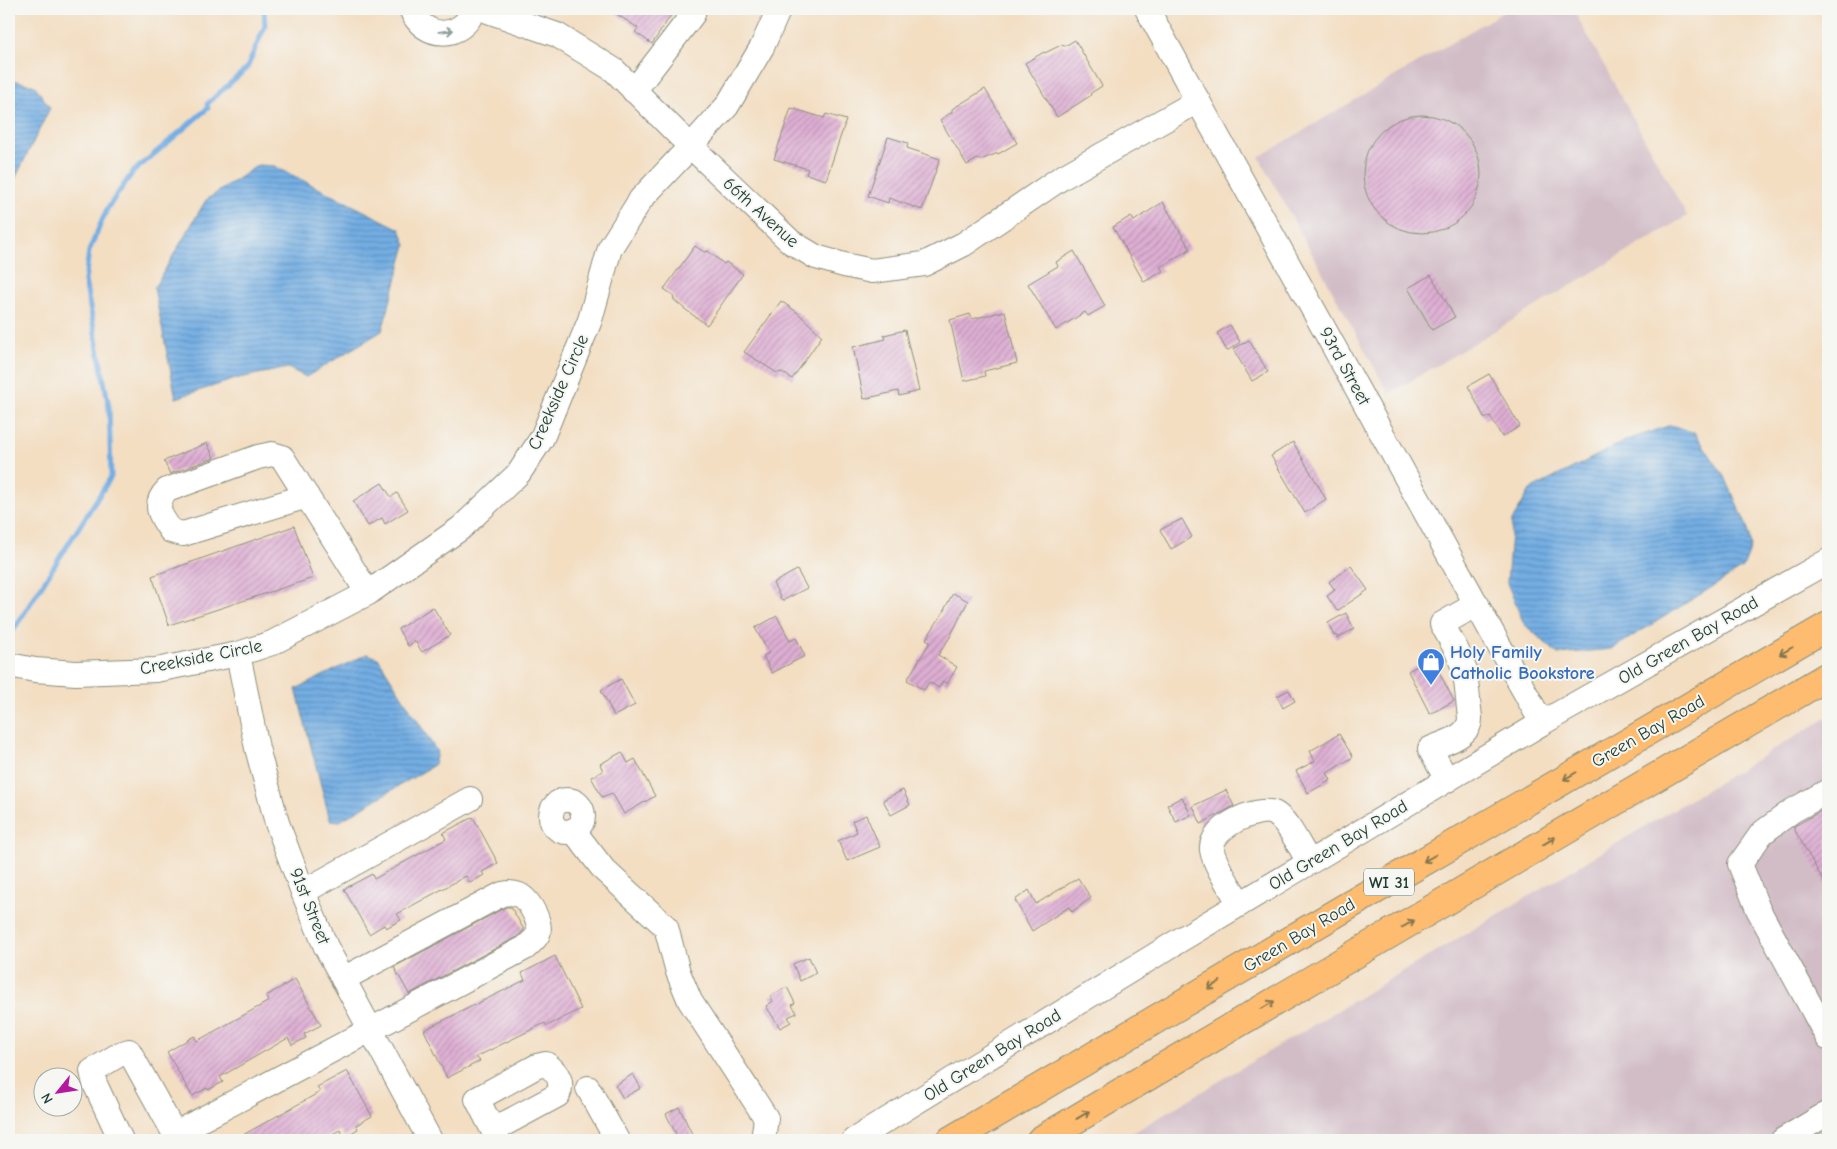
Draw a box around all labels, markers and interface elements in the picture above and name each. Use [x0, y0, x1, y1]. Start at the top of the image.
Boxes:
one-way arrow [438, 26, 454, 36]
street label: 66th Avenue [718, 173, 803, 252]
street label: 93rd Street [1315, 324, 1375, 410]
street label: Creekside Circle [524, 331, 593, 453]
street label: Old Green Bay Road [1615, 592, 1762, 689]
street label: Creekside Circle [138, 635, 264, 680]
place label: Holy Family Catholic Bookstore [1450, 642, 1595, 684]
one-way arrow [1780, 646, 1794, 656]
shop icon: Holy Family Catholic Bookstore [1416, 647, 1446, 686]
street label: Green Bay Road [1588, 691, 1709, 772]
one-way arrow [1563, 772, 1578, 782]
street label: Old Green Bay Road [1265, 796, 1411, 895]
one-way arrow [1541, 836, 1555, 846]
one-way arrow [1423, 854, 1437, 864]
street label: 91st Street [285, 865, 335, 948]
road number: WI 31 [1364, 869, 1414, 896]
street label: Green Bay Road [1239, 894, 1359, 977]
one-way arrow [1401, 918, 1415, 928]
one-way arrow [1207, 980, 1222, 990]
one-way arrow [1261, 1000, 1275, 1010]
street label: Old Green Bay Road [920, 1005, 1065, 1106]
north arrow [32, 1066, 82, 1116]
text: N [38, 1090, 57, 1106]
one-way arrow [1076, 1110, 1090, 1120]

